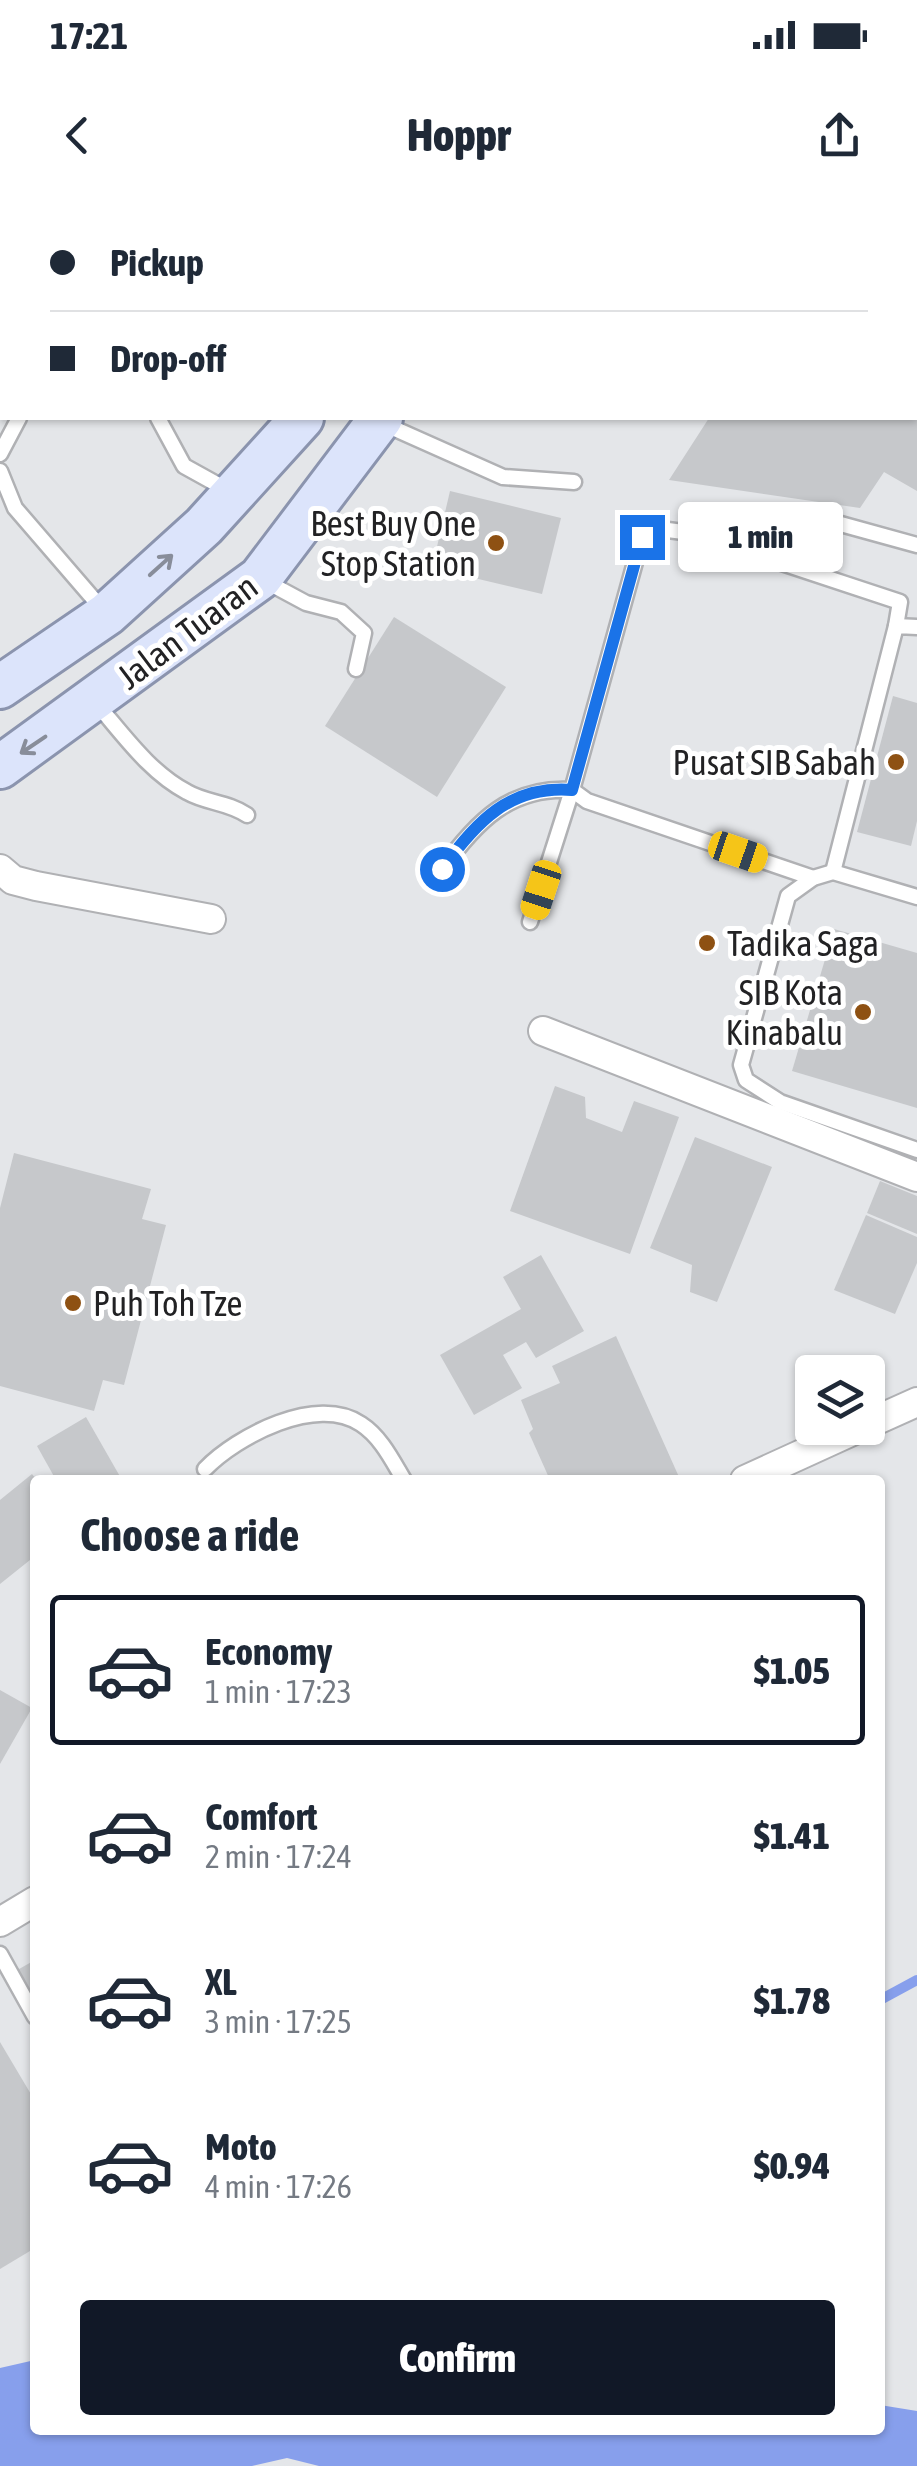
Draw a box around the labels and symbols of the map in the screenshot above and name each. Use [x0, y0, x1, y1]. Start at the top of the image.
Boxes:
callout: 1 min [677, 502, 842, 572]
place label: Best Buy One Stop Station [310, 503, 476, 583]
route end [620, 515, 665, 560]
marker: Best Buy One Stop Station [485, 532, 507, 554]
one-way arrow [148, 554, 173, 577]
street label: Jalan Tuaran [109, 566, 265, 696]
one-way arrow [20, 734, 48, 755]
place label: Pusat SIB Sabah [673, 742, 876, 782]
marker: Pusat SIB Sabah [885, 751, 907, 773]
car [705, 828, 771, 876]
route start [420, 847, 465, 892]
car [517, 857, 565, 923]
place label: Tadika Saga [727, 923, 879, 963]
marker: Tadika Saga [696, 932, 718, 954]
place label: SIB Kota Kinabalu [726, 972, 843, 1052]
marker: SIB Kota Kinabalu [852, 1001, 874, 1023]
place label: Puh Toh Tze [93, 1283, 242, 1323]
marker: Puh Toh Tze [62, 1292, 84, 1314]

